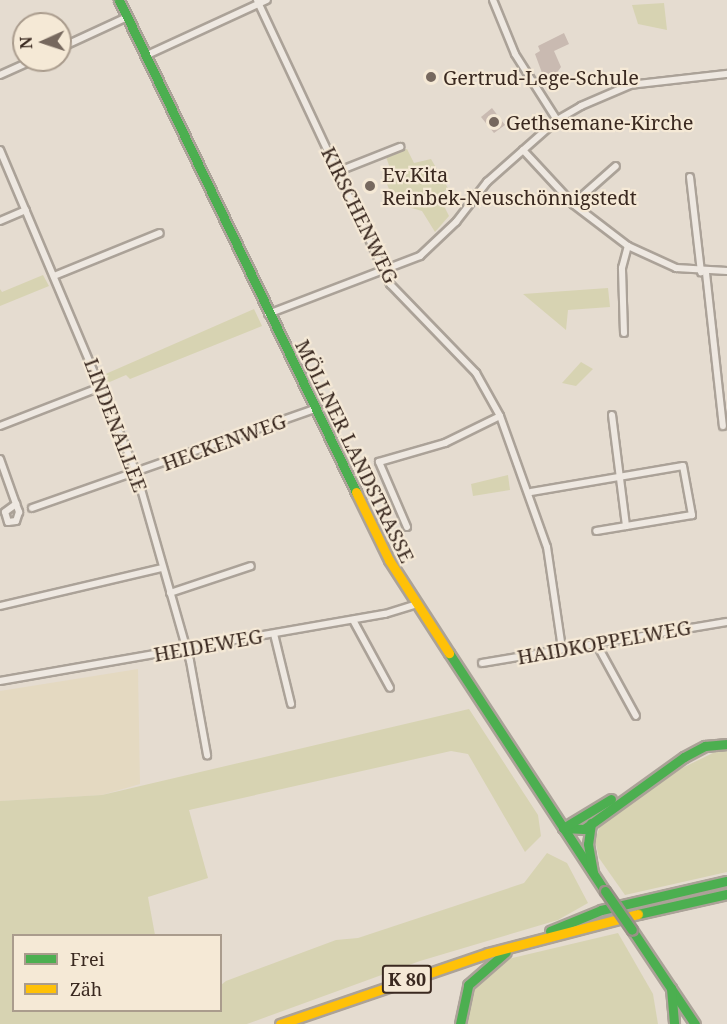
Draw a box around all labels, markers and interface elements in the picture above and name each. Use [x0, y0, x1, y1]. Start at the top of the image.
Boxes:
north arrow [12, 12, 72, 72]
text: N [15, 36, 37, 50]
place label: Gertrud-Lege-Schule [443, 65, 639, 89]
marker: Gertrud-Lege-Schule [424, 70, 438, 84]
place label: Gethsemane-Kirche [506, 110, 693, 134]
marker: Gethsemane-Kirche [487, 115, 501, 129]
street label: KIRSCHENWEG [317, 143, 403, 287]
place label: Ev.Kita Reinbek-Neuschönnigstedt [382, 162, 637, 209]
marker: Ev.Kita Reinbek-Neuschönnigstedt [363, 179, 377, 193]
street label: MÖLLNER LANDSTRASSE [290, 336, 420, 566]
street label: LINDENALLEE [79, 355, 153, 495]
street label: HECKENWEG [159, 408, 289, 476]
street label: HAIDKOPPELWEG [515, 615, 693, 669]
street label: HEIDEWEG [152, 624, 264, 666]
legend [12, 934, 222, 1012]
text: Frei [70, 947, 105, 971]
road number: K 80 [382, 964, 432, 994]
text: Zäh [70, 977, 102, 1001]

